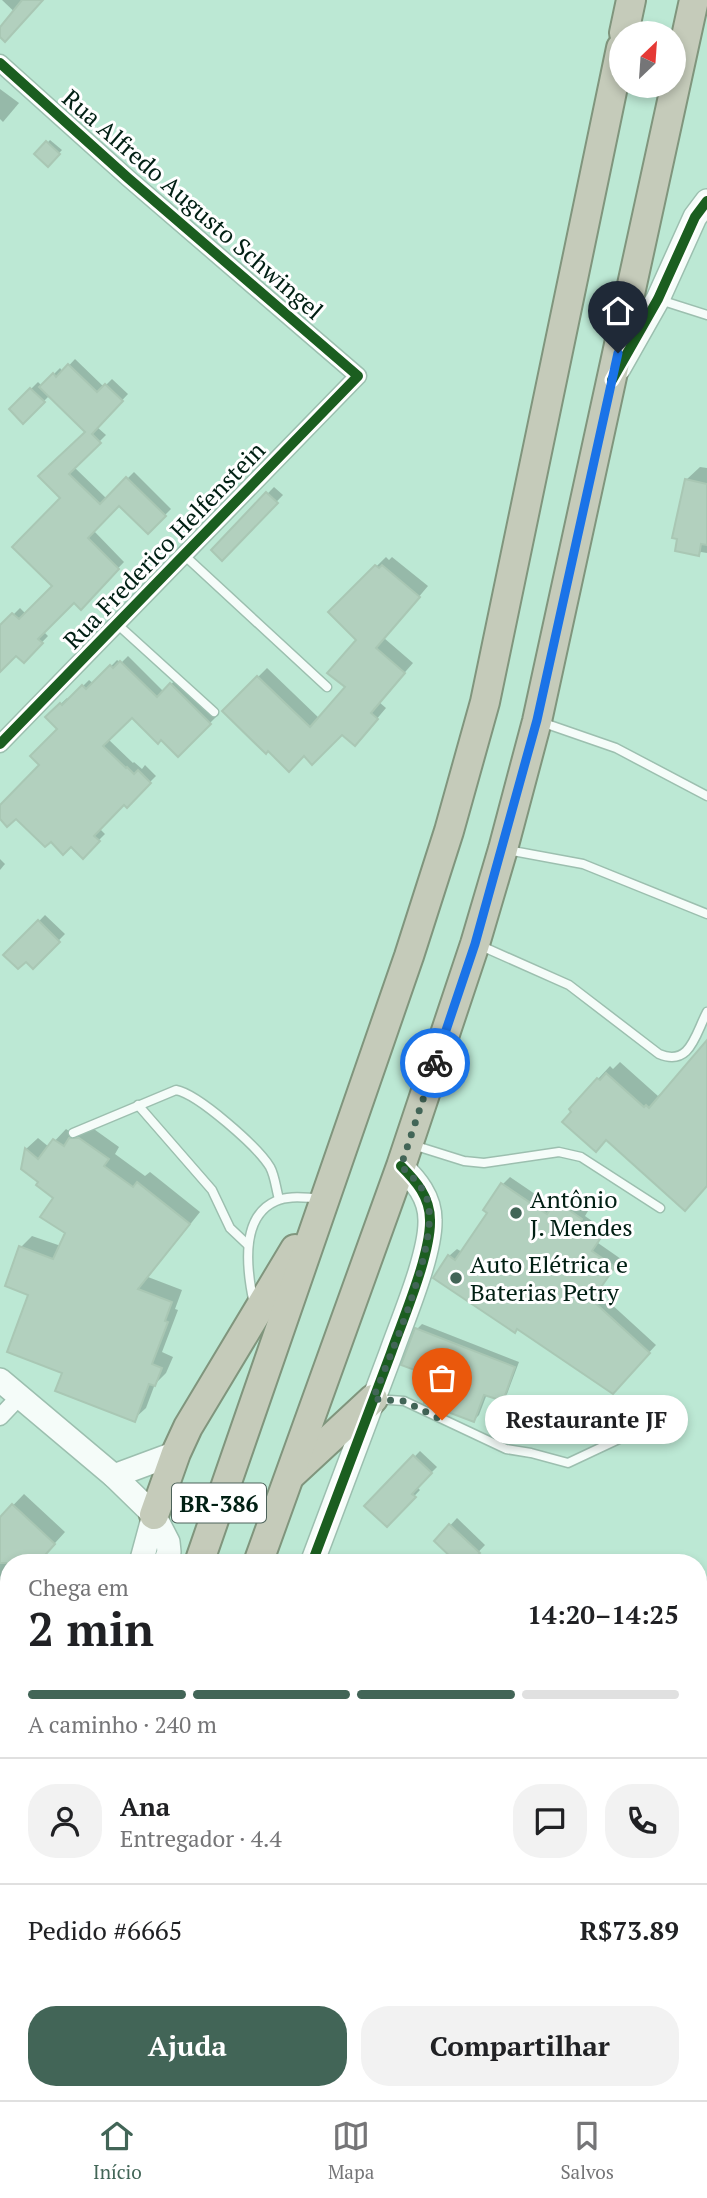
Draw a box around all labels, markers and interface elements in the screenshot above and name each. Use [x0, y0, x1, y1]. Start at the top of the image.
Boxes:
north arrow [609, 21, 686, 98]
map controls [609, 21, 686, 98]
street label: Rua Alfredo Augusto Schwingel [56, 82, 330, 326]
pin [588, 281, 648, 353]
icon: home [599, 292, 637, 330]
street label: Rua Frederico Helfenstein [56, 434, 272, 656]
courier [400, 1028, 470, 1098]
icon: bike [416, 1044, 454, 1082]
place label: Antônio J. Mendes [530, 1183, 633, 1243]
marker: Antônio J. Mendes [508, 1205, 524, 1221]
place label: Auto Elétrica e Baterias Petry [470, 1248, 628, 1308]
marker: Auto Elétrica e Baterias Petry [448, 1270, 464, 1286]
pin [412, 1348, 472, 1420]
icon: bag [423, 1359, 461, 1397]
callout: Restaurante JF [484, 1396, 687, 1444]
text: Restaurante JF [506, 1404, 667, 1435]
road number: BR-386 [172, 1484, 266, 1522]
text: Chega em [28, 1572, 129, 1603]
text: 14:20–14:25 [527, 1597, 679, 1631]
text: 2 min [28, 1598, 154, 1659]
text: A caminho · 240 m [28, 1709, 217, 1740]
button: person [28, 1784, 102, 1858]
button: chat [513, 1784, 587, 1858]
button: phone [605, 1784, 679, 1858]
text: Ana [120, 1789, 170, 1823]
text: Entregador · 4.4 [120, 1823, 282, 1854]
text: Pedido #6665 [28, 1913, 182, 1947]
text: R$73.89 [580, 1913, 679, 1947]
button: Ajuda [28, 2006, 347, 2086]
button: Compartilhar [361, 2006, 679, 2086]
tab: Início [93, 2117, 142, 2184]
tab: Mapa [328, 2117, 374, 2184]
tab: Salvos [560, 2117, 614, 2184]

